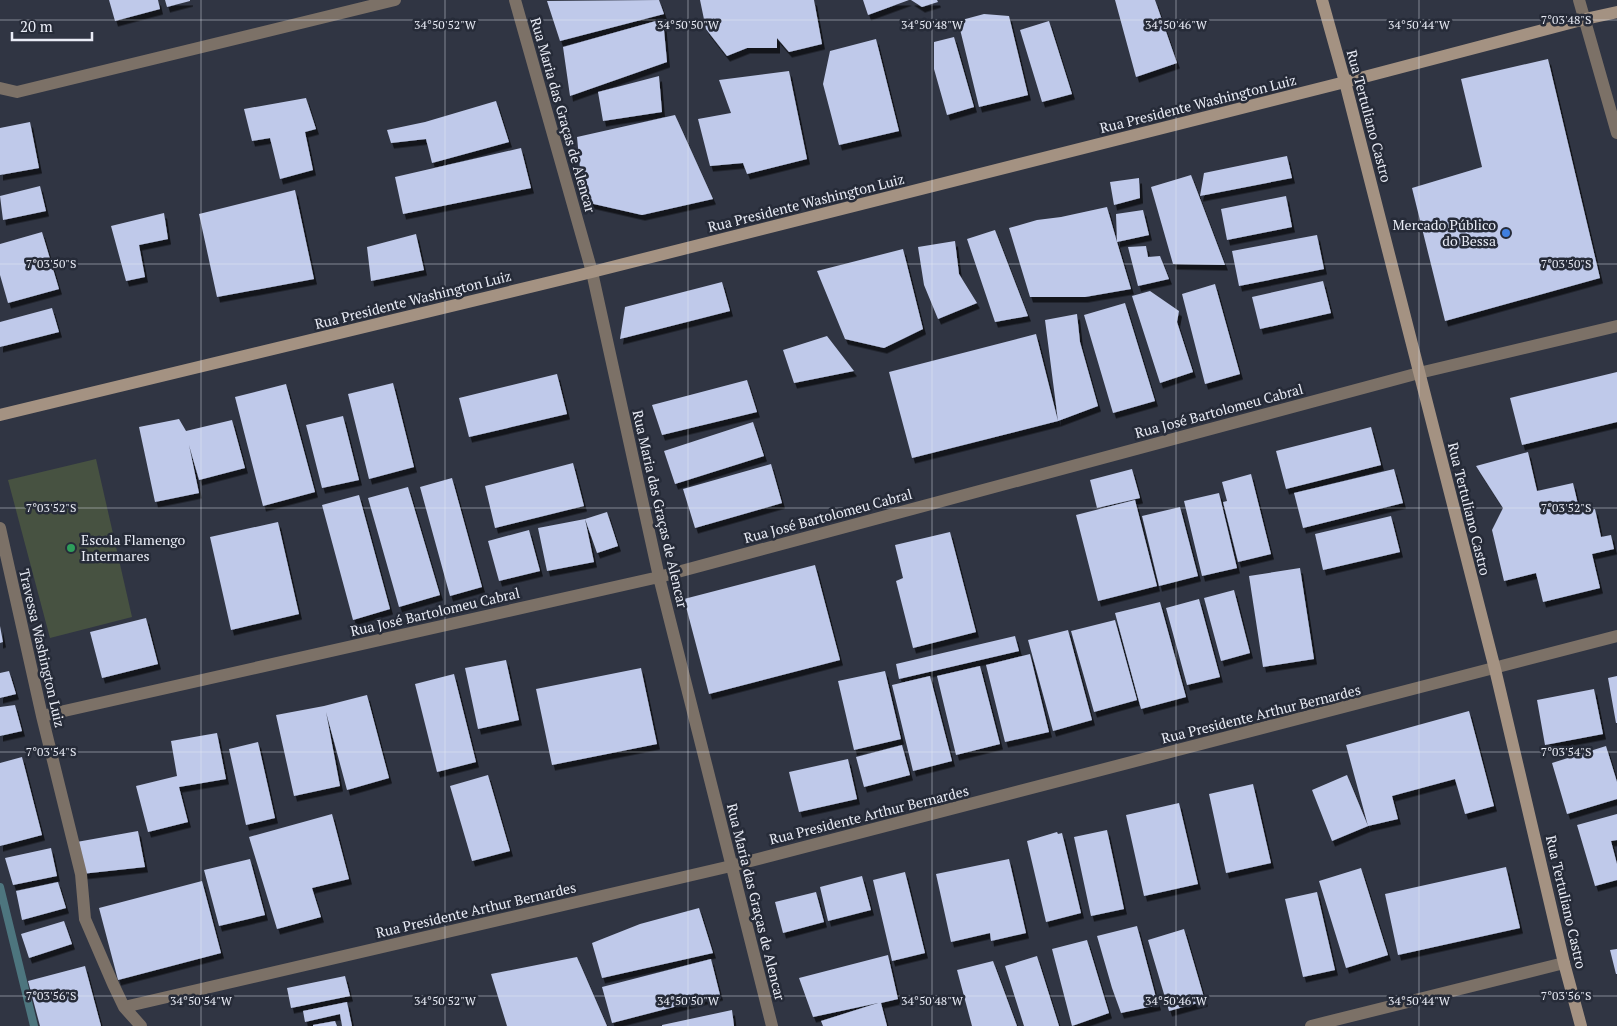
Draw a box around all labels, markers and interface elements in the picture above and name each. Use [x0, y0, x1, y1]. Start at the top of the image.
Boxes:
scale bar [12, 10, 92, 42]
text: 7°03'48"S [1541, 12, 1591, 27]
street label: Rua Maria das Graças de Alencar [526, 15, 601, 215]
text: 20 m [20, 16, 53, 36]
text: 34°50'52"W [414, 17, 477, 32]
text: 34°50'50"W [657, 17, 720, 32]
text: 34°50'48"W [901, 17, 964, 32]
text: 34°50'46"W [1145, 17, 1208, 32]
text: 34°50'44"W [1388, 17, 1451, 32]
street label: Rua Tertuliano Castro [1343, 48, 1396, 184]
street label: Rua Presidente Washington Luiz [1098, 70, 1298, 137]
street label: Rua Presidente Washington Luiz [706, 169, 906, 236]
place label: Mercado Público do Bessa [1392, 215, 1496, 250]
marker: Mercado Público do Bessa [1500, 227, 1512, 239]
text: 7°03'50"S [26, 256, 76, 271]
text: 7°03'50"S [1541, 256, 1591, 271]
street label: Rua Presidente Washington Luiz [313, 266, 513, 333]
street label: Rua José Bartolomeu Cabral [1133, 379, 1305, 442]
street label: Rua Maria das Graças de Alencar [628, 408, 693, 610]
street label: Rua Tertuliano Castro [1444, 440, 1495, 578]
street label: Rua José Bartolomeu Cabral [742, 484, 914, 547]
text: 7°03'52"S [26, 500, 76, 515]
text: 7°03'52"S [1541, 500, 1591, 515]
place label: Escola Flamengo Intermares [81, 530, 186, 565]
marker: Escola Flamengo Intermares [65, 542, 77, 554]
street label: Travessa Washington Luiz [15, 567, 70, 729]
street label: Rua José Bartolomeu Cabral [348, 583, 521, 640]
street label: Rua Presidente Arthur Bernardes [1159, 680, 1363, 748]
text: 7°03'54"S [26, 744, 76, 759]
text: 7°03'54"S [1541, 744, 1591, 759]
street label: Rua Presidente Arthur Bernardes [767, 781, 971, 849]
street label: Rua Maria das Graças de Alencar [723, 801, 790, 1003]
street label: Rua Tertuliano Castro [1542, 833, 1591, 971]
street label: Rua Presidente Arthur Bernardes [374, 877, 578, 942]
text: 7°03'56"S [26, 988, 76, 1003]
text: 7°03'56"S [1541, 988, 1591, 1003]
text: 34°50'54"W [170, 993, 233, 1008]
text: 34°50'52"W [414, 993, 477, 1008]
text: 34°50'50"W [657, 993, 720, 1008]
text: 34°50'48"W [901, 993, 964, 1008]
text: 34°50'46"W [1145, 993, 1208, 1008]
text: 34°50'44"W [1388, 993, 1451, 1008]

